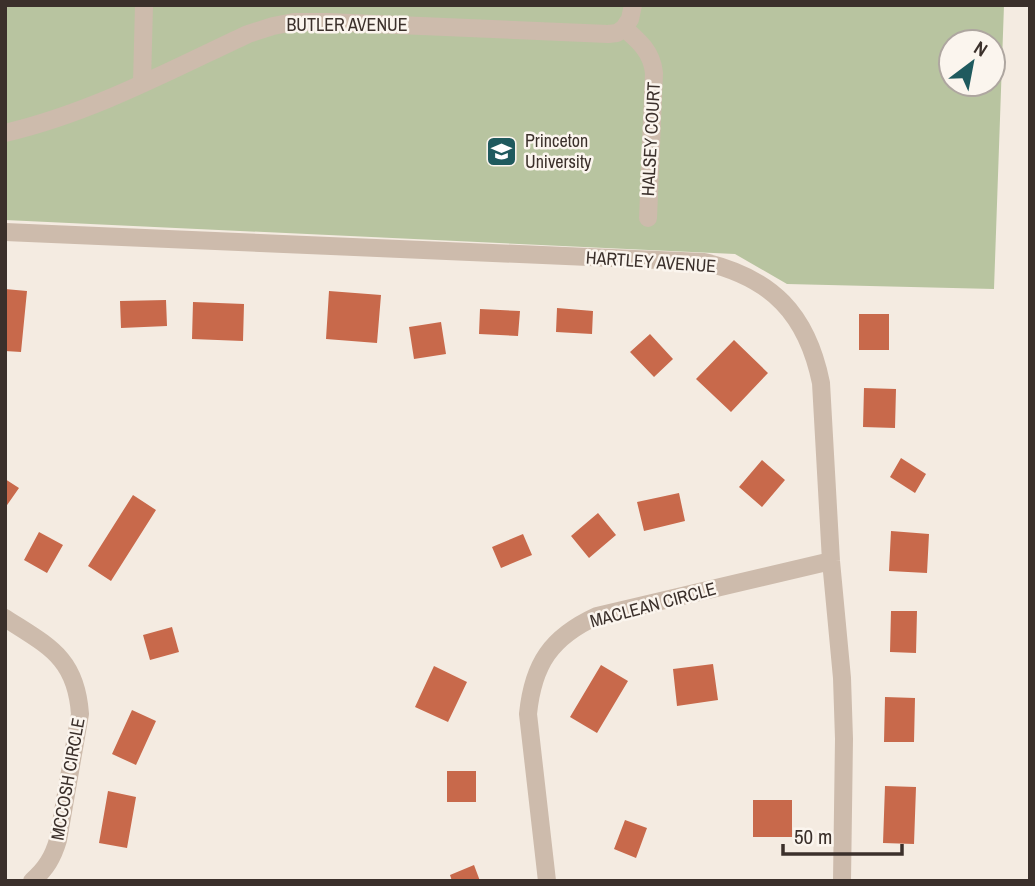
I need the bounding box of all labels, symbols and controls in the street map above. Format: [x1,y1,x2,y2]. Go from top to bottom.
street label: BUTLER AVENUE [286,12,408,37]
north arrow [937,28,1007,98]
text: N [969,35,993,63]
street label: HALSEY COURT [635,81,666,197]
place label: Princeton University [525,128,592,174]
school or university icon: Princeton University [485,134,519,168]
street label: HARTLEY AVENUE [585,244,717,279]
street label: MACLEAN CIRCLE [587,576,719,633]
street label: MCCOSH CIRCLE [44,716,91,842]
scale bar [783,812,902,856]
text: 50 m [794,822,832,851]

